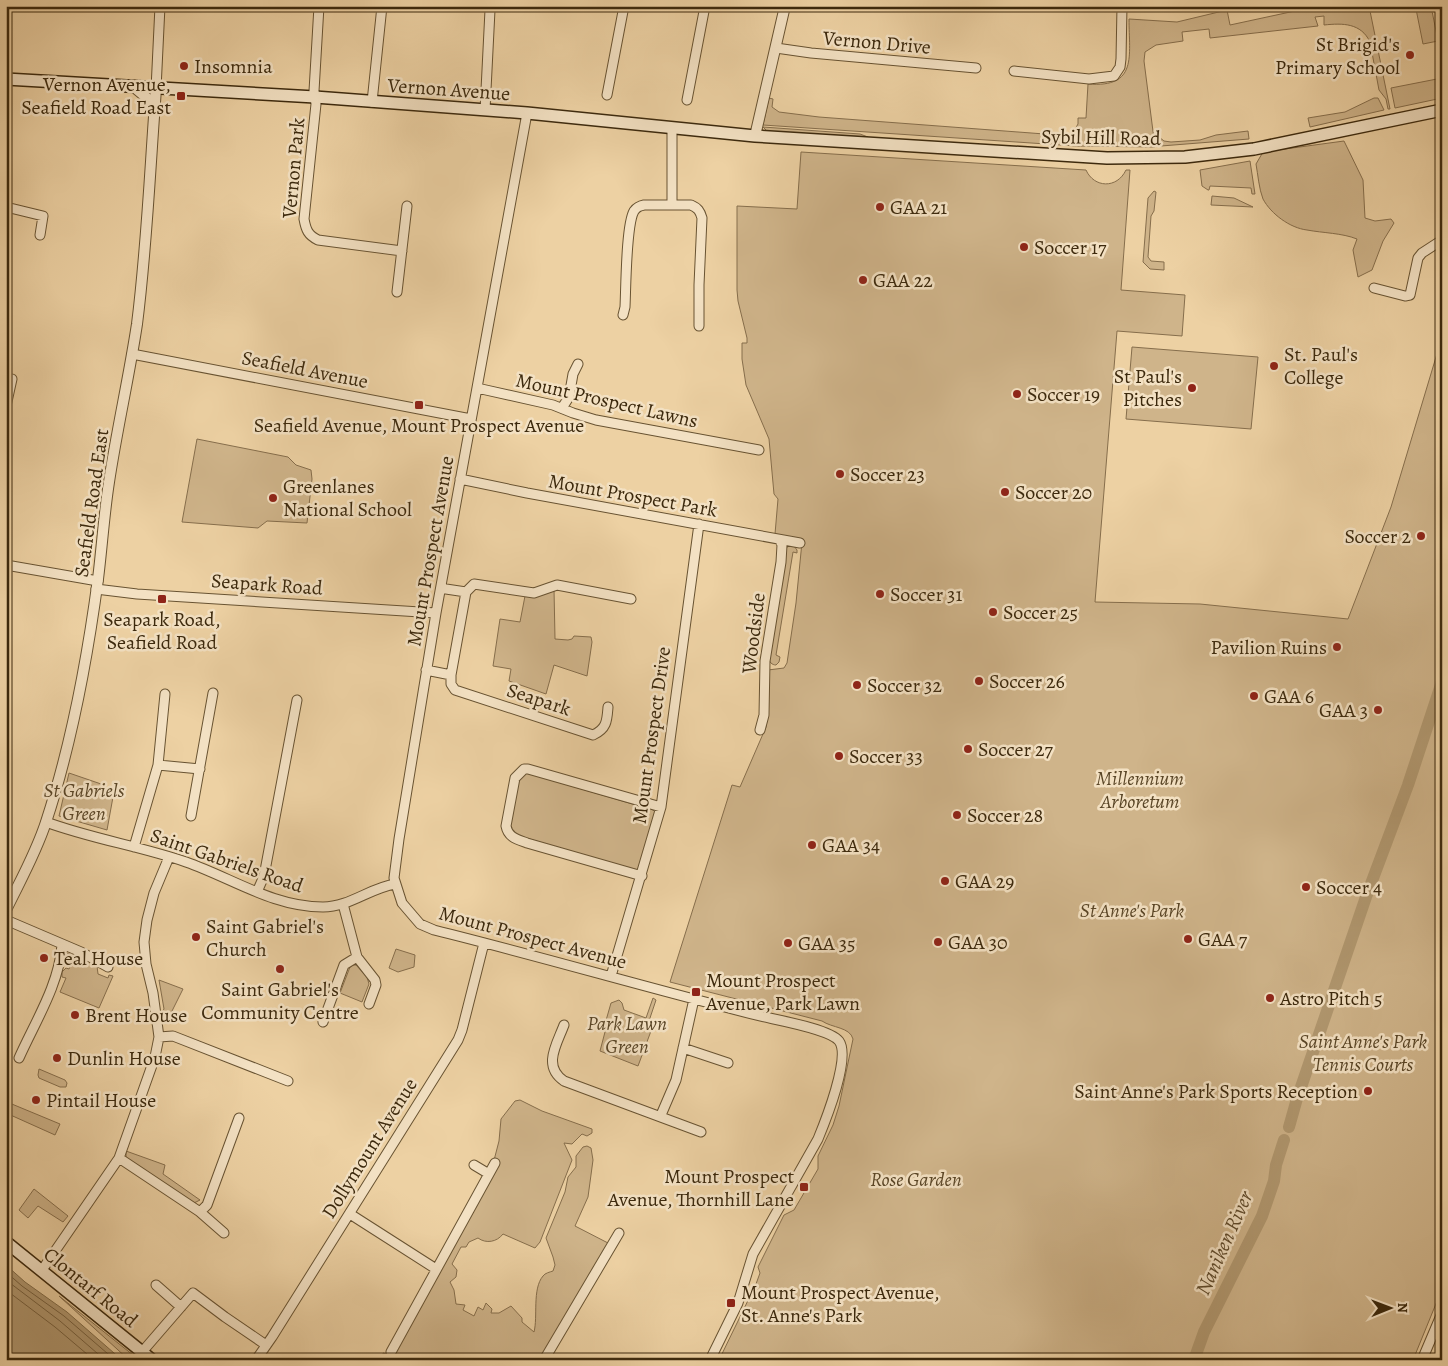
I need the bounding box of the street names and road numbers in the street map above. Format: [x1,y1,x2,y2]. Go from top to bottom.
street label: Vernon Drive [821,24,932,61]
street label: Vernon Avenue [386,72,511,107]
street label: Vernon Park [276,117,311,220]
street label: Sybil Hill Road [1041,123,1161,152]
street label: Seafield Avenue [239,344,370,395]
street label: Mount Prospect Lawns [513,366,700,435]
street label: Seafield Road East [68,427,115,579]
street label: Mount Prospect Avenue [400,454,461,649]
street label: Mount Prospect Park [546,467,720,524]
street label: Seapark Road [210,567,324,602]
street label: Woodside [735,591,772,676]
street label: Mount Prospect Drive [626,645,677,825]
street label: Seapark [503,676,574,723]
street label: Saint Gabriels Road [147,822,307,899]
street label: Mount Prospect Avenue [436,899,630,976]
street label: Dollymount Avenue [315,1073,424,1224]
street label: Clontarf Road [38,1241,144,1334]

